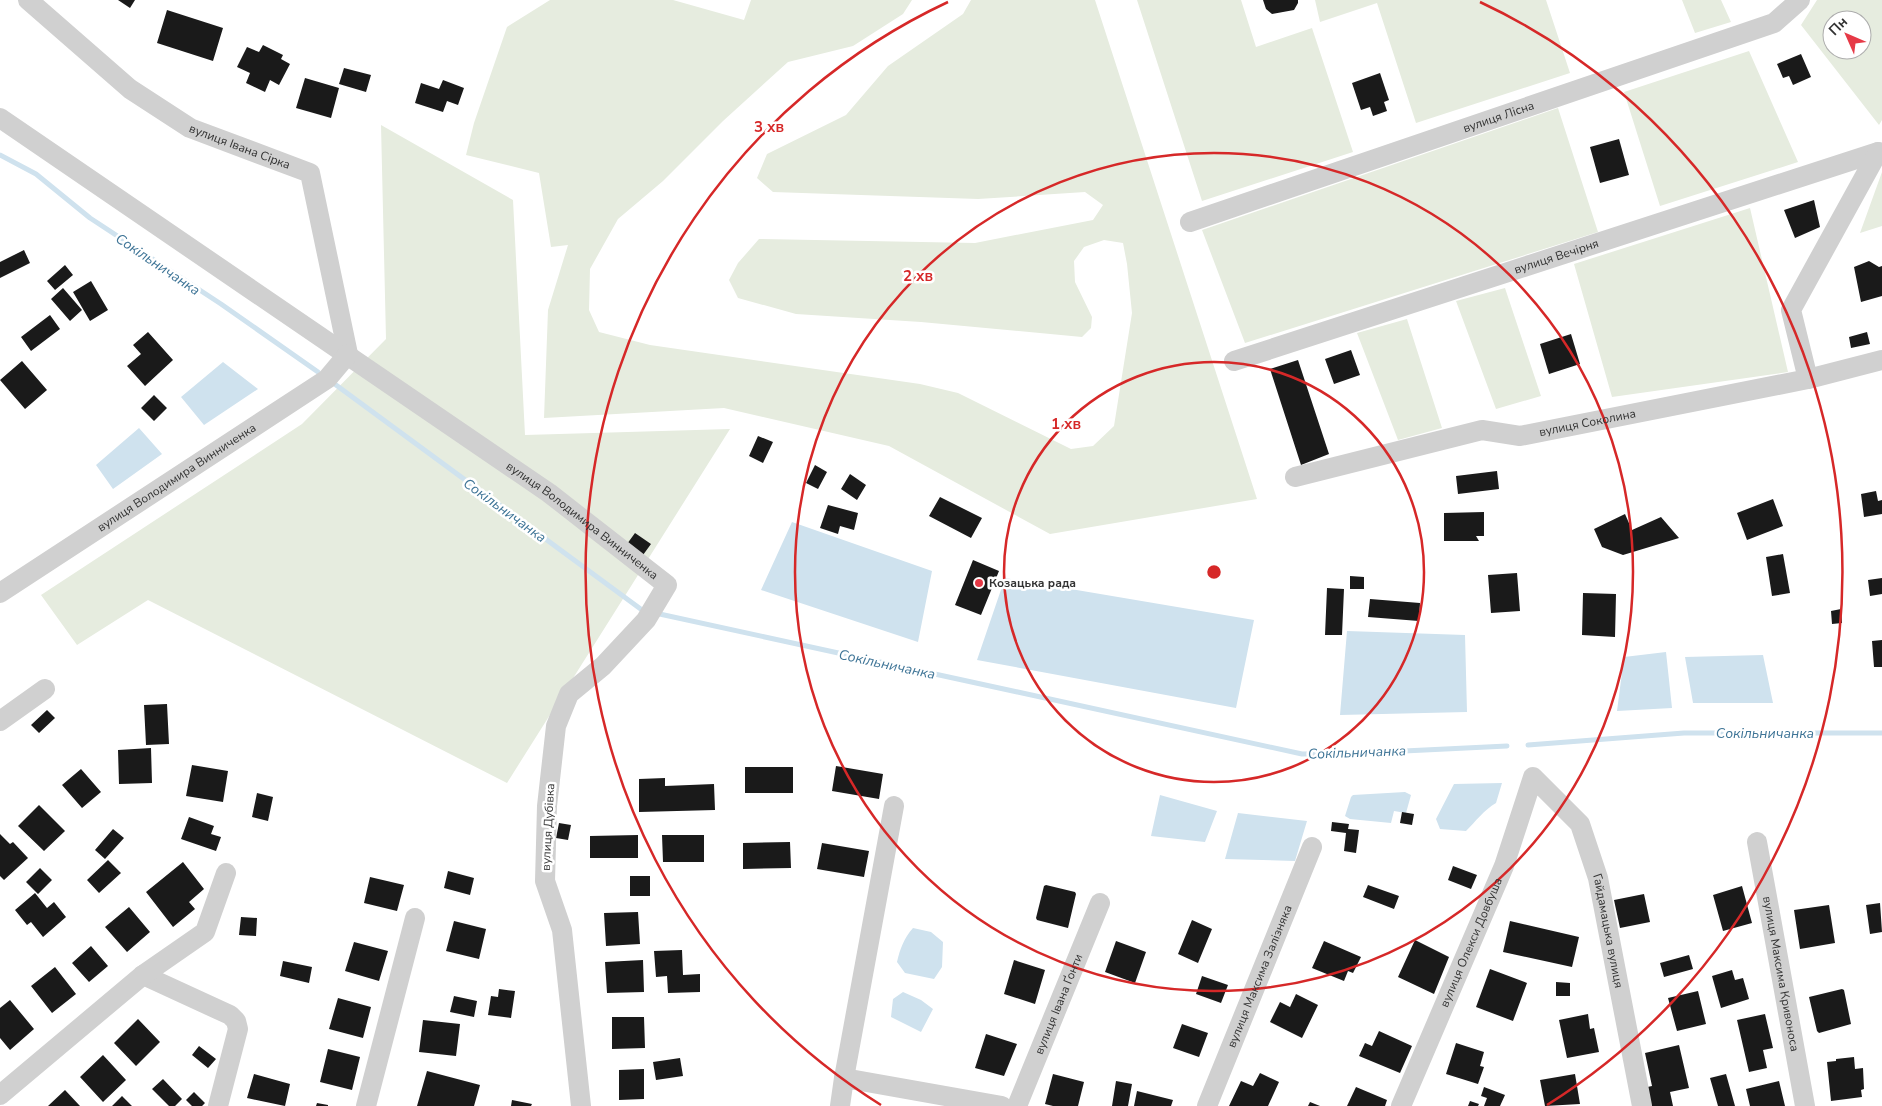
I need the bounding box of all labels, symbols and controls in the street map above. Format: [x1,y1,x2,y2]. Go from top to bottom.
north arrow [1822,10,1872,60]
text: Пн [1825,13,1852,40]
street label: вулиця Лісна [1461,97,1536,136]
text: 3 хв [754,117,784,137]
street label: вулиця Івана Сірка [187,120,292,173]
water label: Сокільничанка [112,229,204,300]
street label: вулиця Вечірня [1512,235,1601,278]
text: 2 хв [903,266,933,286]
street label: вулиця Соколина [1538,405,1637,440]
text: 1 хв [1051,414,1081,434]
street label: вулиця Володимира Винниченка [94,420,259,535]
street label: вулиця Володимира Винниченка [503,458,662,583]
water label: Сокільничанка [459,474,550,547]
centre of rings [1205,563,1223,581]
place label: Козацька рада [989,575,1076,591]
marker: Козацька рада [973,577,985,589]
water label: Сокільничанка [837,645,937,684]
water label: Сокільничанка [1716,724,1814,743]
water label: Сокільничанка [1308,741,1406,764]
street label: вулиця Дубівка [538,783,558,871]
street label: Гайдамацька вулиця [1589,872,1627,989]
street label: вулиця Олекси Довбуша [1436,875,1506,1010]
street label: вулиця Максима Кривоноса [1759,895,1803,1053]
street label: вулиця Максима Залізняка [1224,903,1296,1050]
street label: вулиця Івана Ґонти [1031,952,1086,1057]

